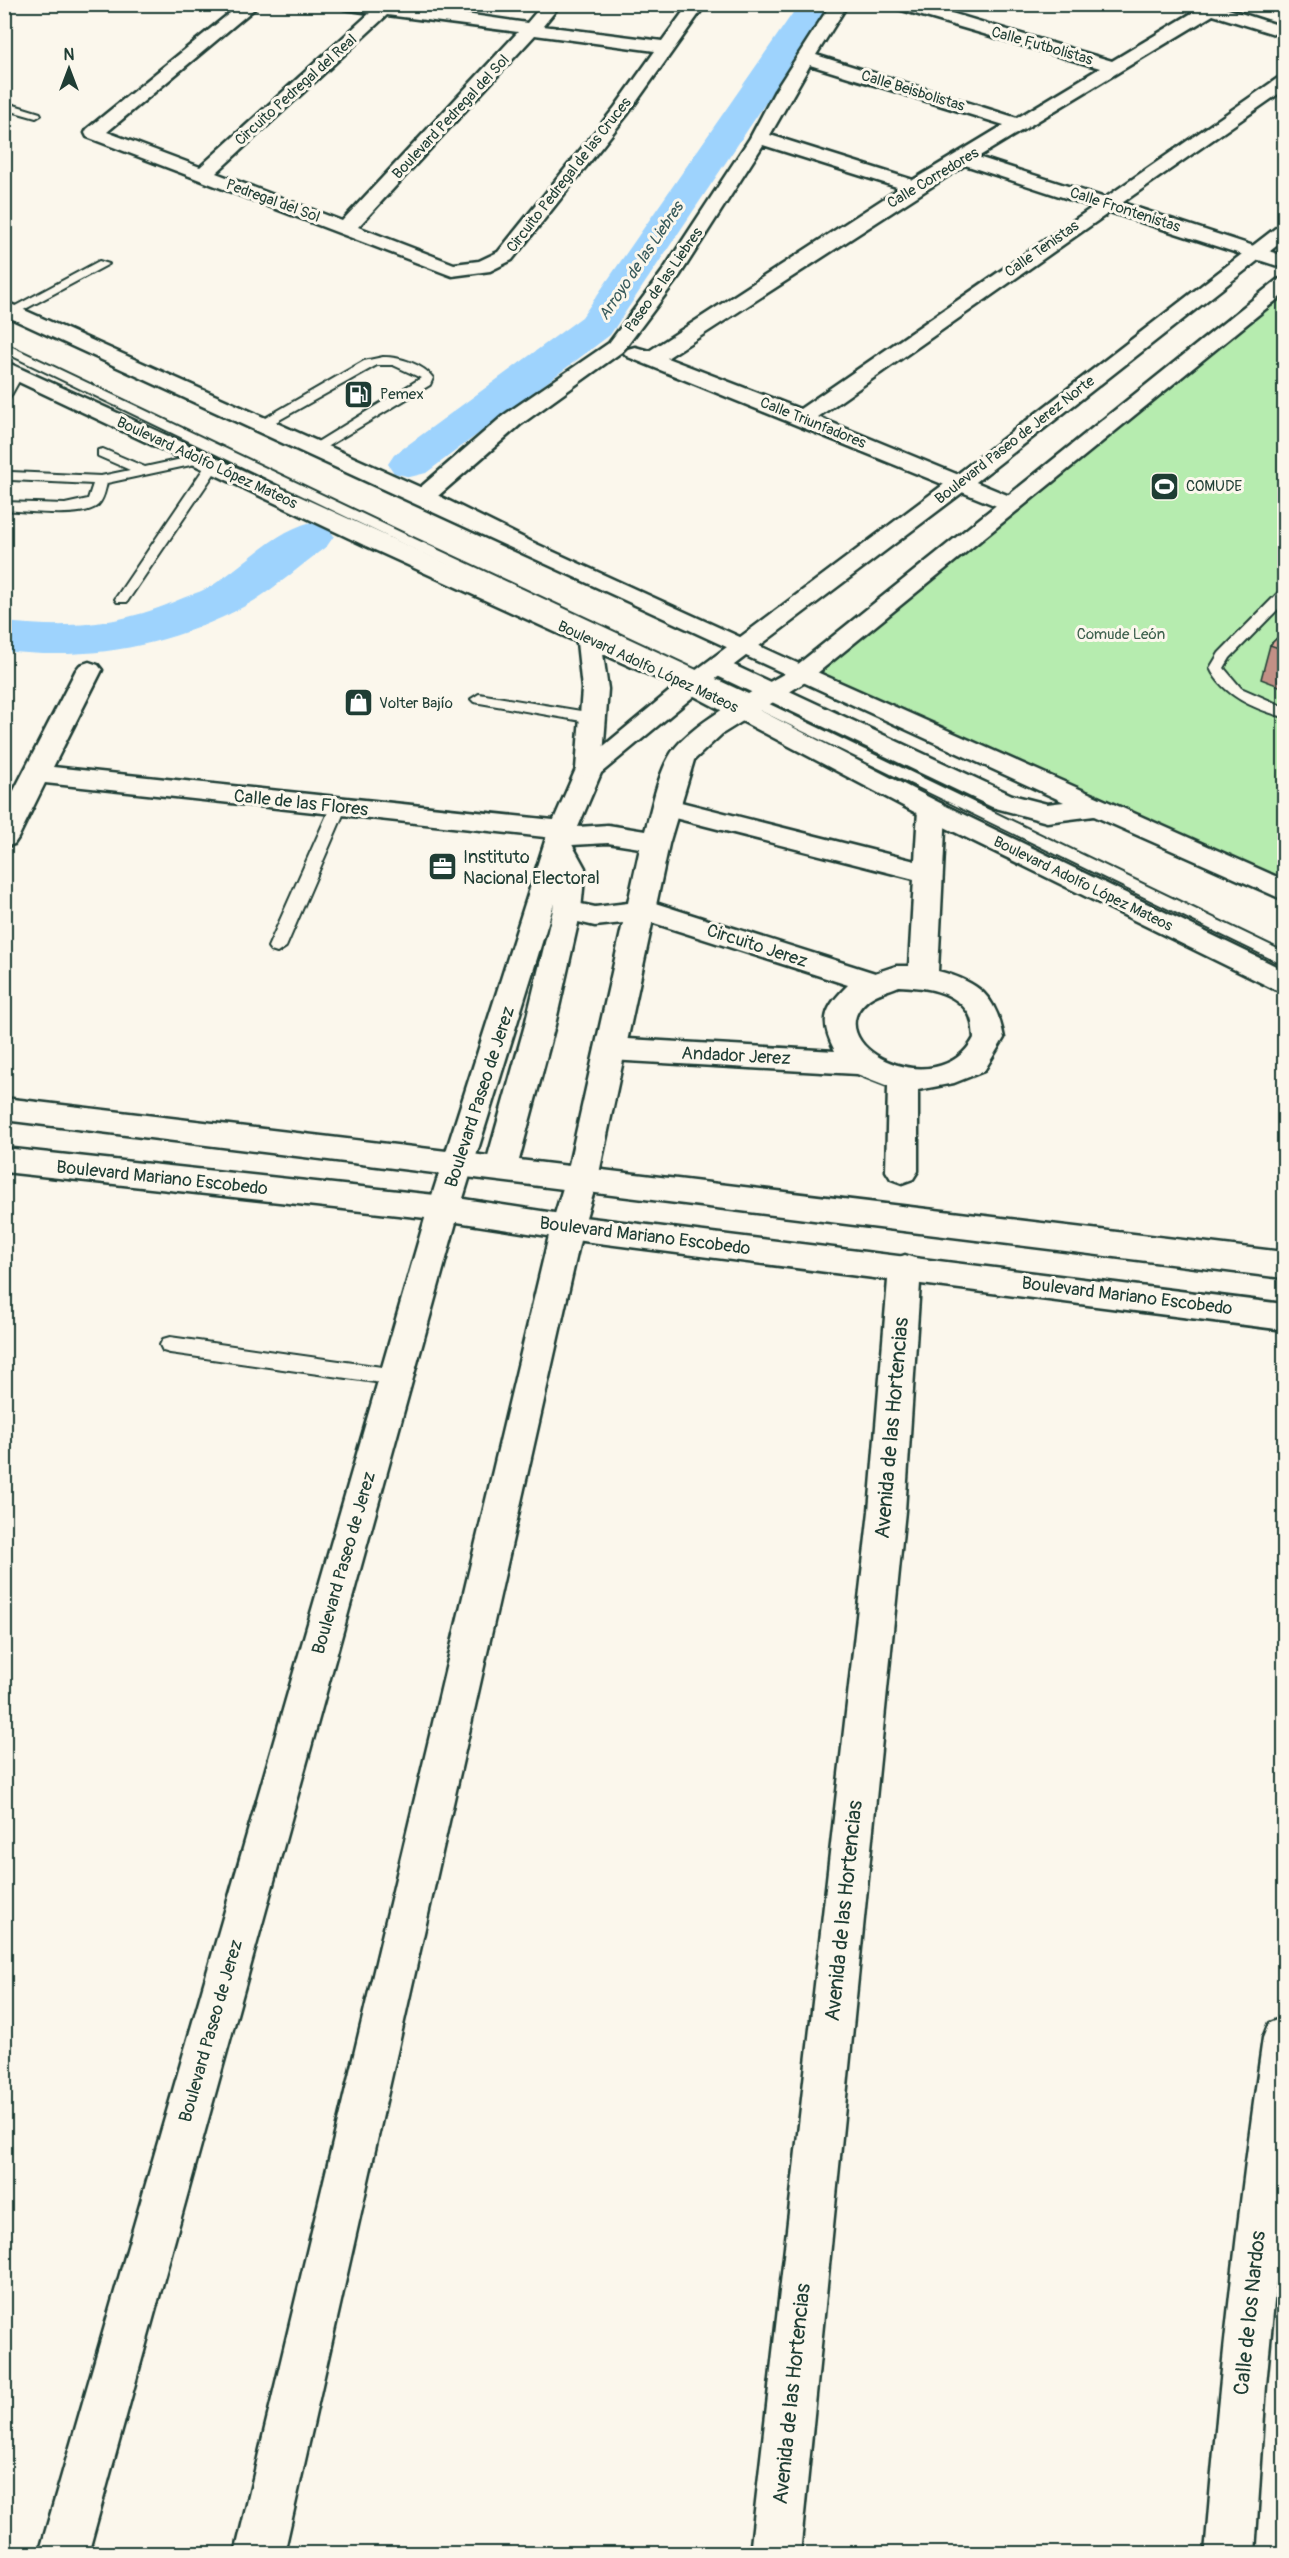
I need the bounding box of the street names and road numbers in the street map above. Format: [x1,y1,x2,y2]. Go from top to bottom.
street label: Calle Futbolistas [989,22,1095,70]
street label: Circuito Pedregal del Real [231,30,361,150]
street label: Boulevard Pedregal del Sol [388,51,514,183]
street label: Calle Beisbolistas [859,66,967,116]
street label: Circuito Pedregal de las Cruces [502,93,636,256]
street label: Calle Corredores [884,143,982,213]
street label: Pedregal del Sol [223,175,323,227]
street label: Calle Frontenistas [1067,183,1183,237]
street label: Calle Tenistas [1001,216,1083,281]
street label: Paseo de las Liebres [621,224,707,336]
street label: Boulevard Paseo de Jerez Norte [931,371,1099,508]
street label: Calle Triunfadores [757,393,869,453]
street label: Boulevard Adolfo López Mateos [114,413,301,513]
street label: Boulevard Adolfo López Mateos [555,617,742,717]
street label: Calle de las Flores [233,785,369,821]
street label: Boulevard Adolfo López Mateos [990,832,1176,936]
street label: Circuito Jerez [704,919,810,973]
street label: Boulevard Paseo de Jerez [440,1004,520,1190]
street label: Andador Jerez [681,1042,791,1070]
street label: Boulevard Mariano Escobedo [55,1155,269,1201]
street label: Boulevard Mariano Escobedo [538,1212,752,1260]
street label: Boulevard Mariano Escobedo [1020,1272,1234,1320]
street label: Avenida de las Hortencias [869,1316,915,1540]
street label: Boulevard Paseo de Jerez [307,1469,381,1657]
street label: Avenida de las Hortencias [819,1799,869,2023]
street label: Boulevard Paseo de Jerez [174,1937,248,2125]
street label: Calle de los Nardos [1228,2229,1272,2396]
street label: Avenida de las Hortencias [767,2282,817,2506]

